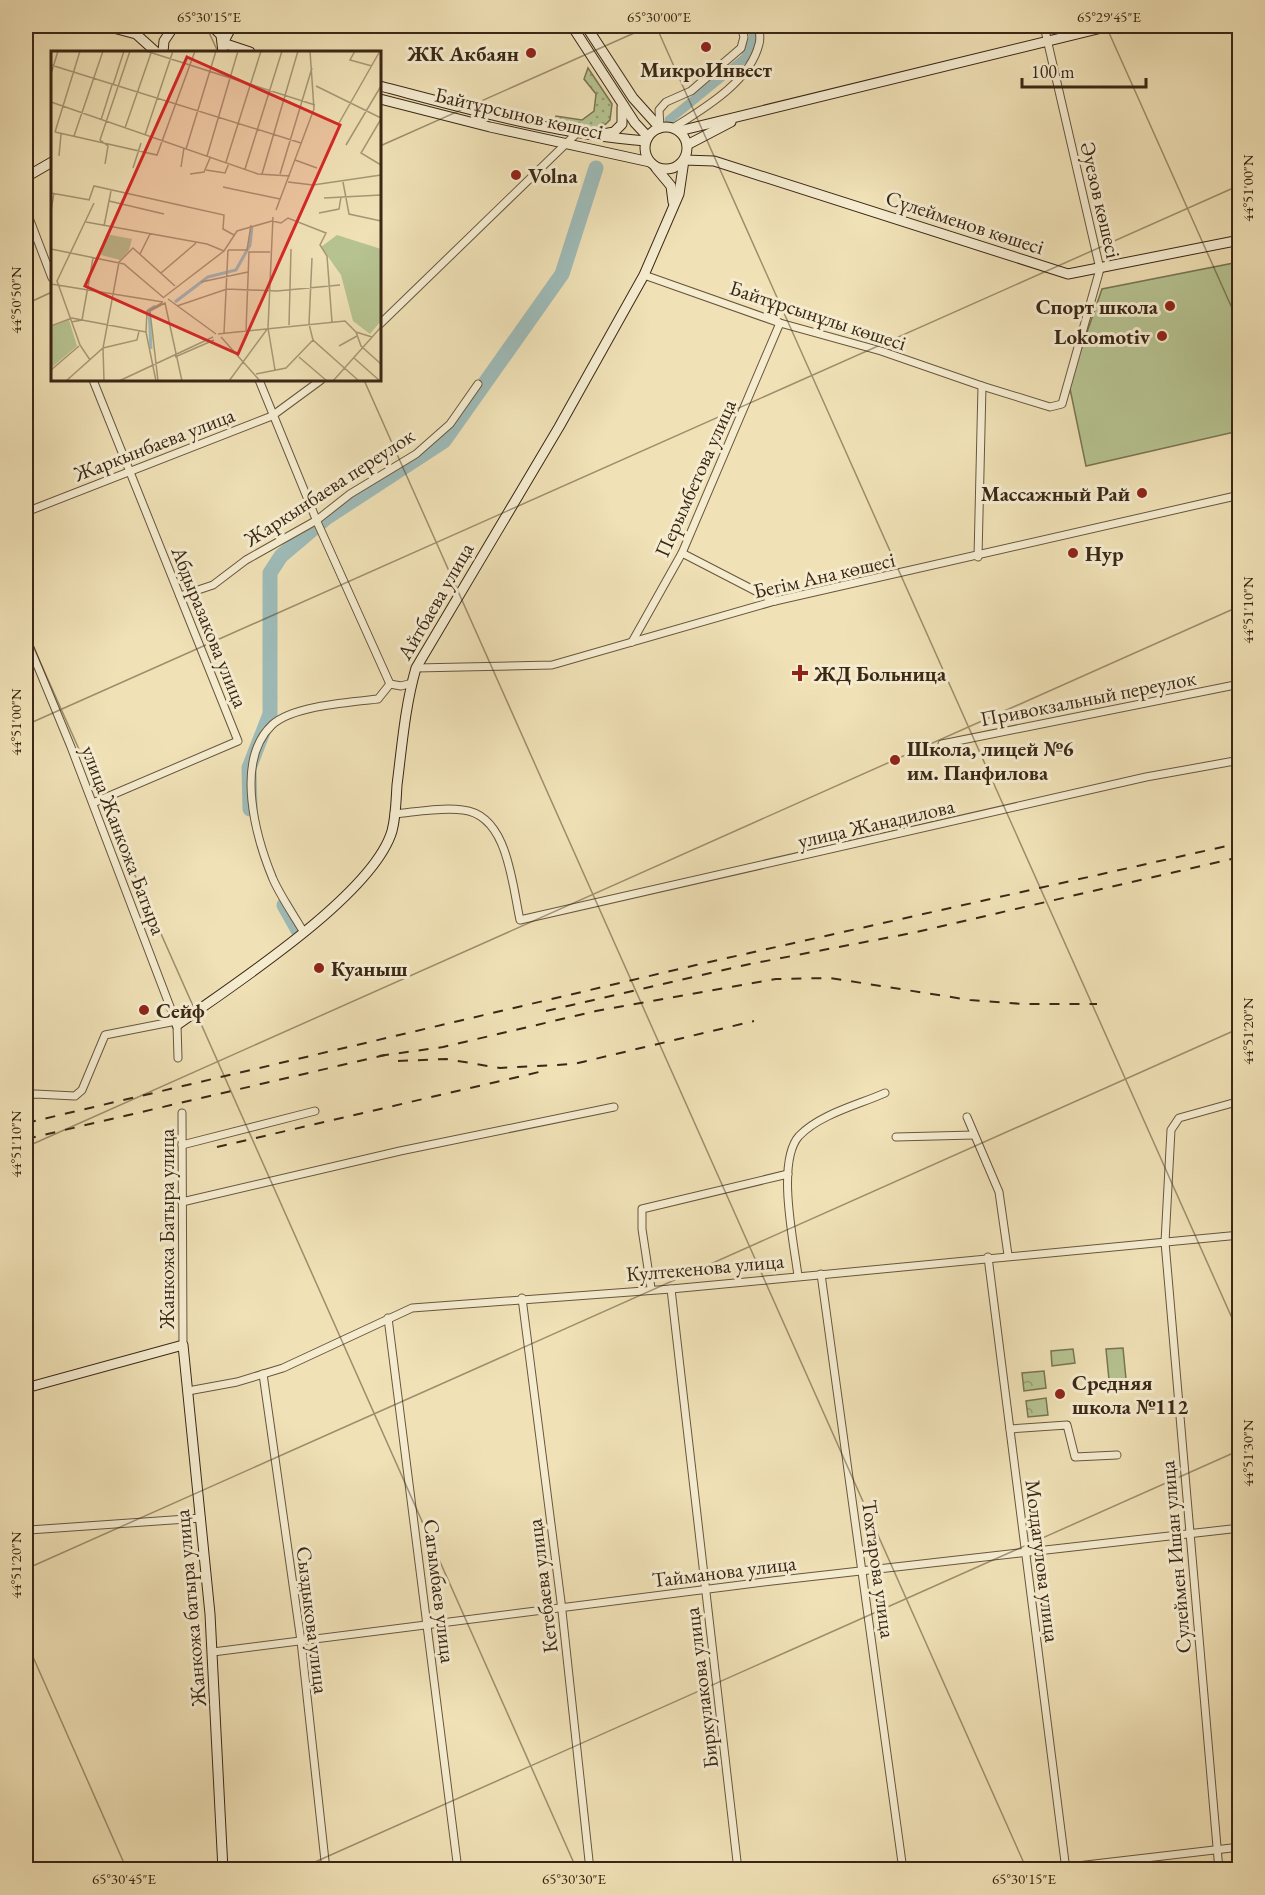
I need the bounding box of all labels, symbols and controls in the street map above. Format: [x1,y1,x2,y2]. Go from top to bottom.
text: 65°30'15"E [177,7,242,26]
text: 65°30'00"E [627,7,692,26]
text: 65°29'45"E [1077,7,1142,26]
place label: ЖК Акбаян [407,40,519,67]
marker: МикроИнвест [699,40,713,54]
marker: ЖК Акбаян [524,46,538,60]
inset map [51,51,381,381]
scale bar [1022,51,1146,89]
place label: МикроИнвест [640,56,772,83]
text: 100 m [1031,60,1075,83]
street label: Байтұрсынов көшесі [432,80,606,146]
street label: Әуезов көшесі [1075,139,1127,261]
text: 44°51'00"N [1238,154,1257,222]
place label: Volna [528,162,579,189]
marker: Volna [509,168,523,182]
street label: Сүлейменов көшесі [882,184,1048,260]
text: 44°50'50"N [6,266,25,334]
street label: Байтұрсынұлы көшесі [726,274,910,356]
place label: Спорт школа [1036,293,1159,320]
marker: Спорт школа [1163,299,1177,313]
place label: Lokomotiv [1054,323,1151,350]
marker: Lokomotiv [1155,329,1169,343]
street label: Перымбетова улица [648,394,742,561]
street label: Жаркынбаева улица [69,401,239,487]
street label: Жаркынбаева переулок [238,422,420,553]
place label: Массажный Рай [981,480,1130,507]
marker: Массажный Рай [1135,486,1149,500]
street label: Айтбаева улица [390,537,480,665]
place label: Нур [1085,540,1124,567]
street label: Абдыразакова улица [165,542,255,712]
street label: Бегім Ана көшесі [750,546,898,604]
marker: Нур [1066,546,1080,560]
text: 44°51'10"N [1238,576,1257,644]
place label: ЖД Больница [813,660,947,687]
marker: ЖД Больница [791,664,809,682]
street label: Привокзальный переулок [978,664,1198,732]
text: 44°51'00"N [6,688,25,756]
place label: Школа, лицей №6 им. Панфилова [907,735,1074,786]
street label: улица Жанкожа Батыра [75,741,173,939]
marker: Школа, лицей №6 им. Панфилова [888,753,902,767]
street label: улица Жанадилова [795,792,958,854]
place label: Куаныш [331,955,408,982]
marker: Куаныш [312,961,326,975]
place label: Сейф [156,997,205,1024]
text: 44°51'20"N [1238,997,1257,1065]
marker: Сейф [137,1003,151,1017]
text: 44°51'10"N [6,1110,25,1178]
street label: Жанкожа Батыра улица [153,1128,180,1330]
street label: Култекенова улица [625,1247,786,1287]
place label: Средняя школа №112 [1072,1369,1188,1420]
marker: Средняя школа №112 [1053,1387,1067,1401]
text: 44°51'30"N [1238,1419,1257,1487]
street label: Сулеймен Ишан улица [1153,1459,1197,1654]
street label: Молдагулова улица [1020,1478,1066,1644]
street label: Тохтарова улица [856,1498,902,1640]
street label: Жанкожа батыра улица [168,1508,212,1709]
street label: Сагымбаев улица [418,1517,462,1665]
street label: Кетебаева улица [520,1517,564,1655]
text: 44°51'20"N [6,1531,25,1599]
street label: Сыздыкова улица [291,1545,336,1696]
street label: Тайманова улица [651,1549,798,1593]
street label: Биркулакова улица [678,1605,724,1770]
text: 65°30'45"E [92,1869,157,1888]
text: 65°30'30"E [542,1869,607,1888]
text: 65°30'15"E [992,1869,1057,1888]

